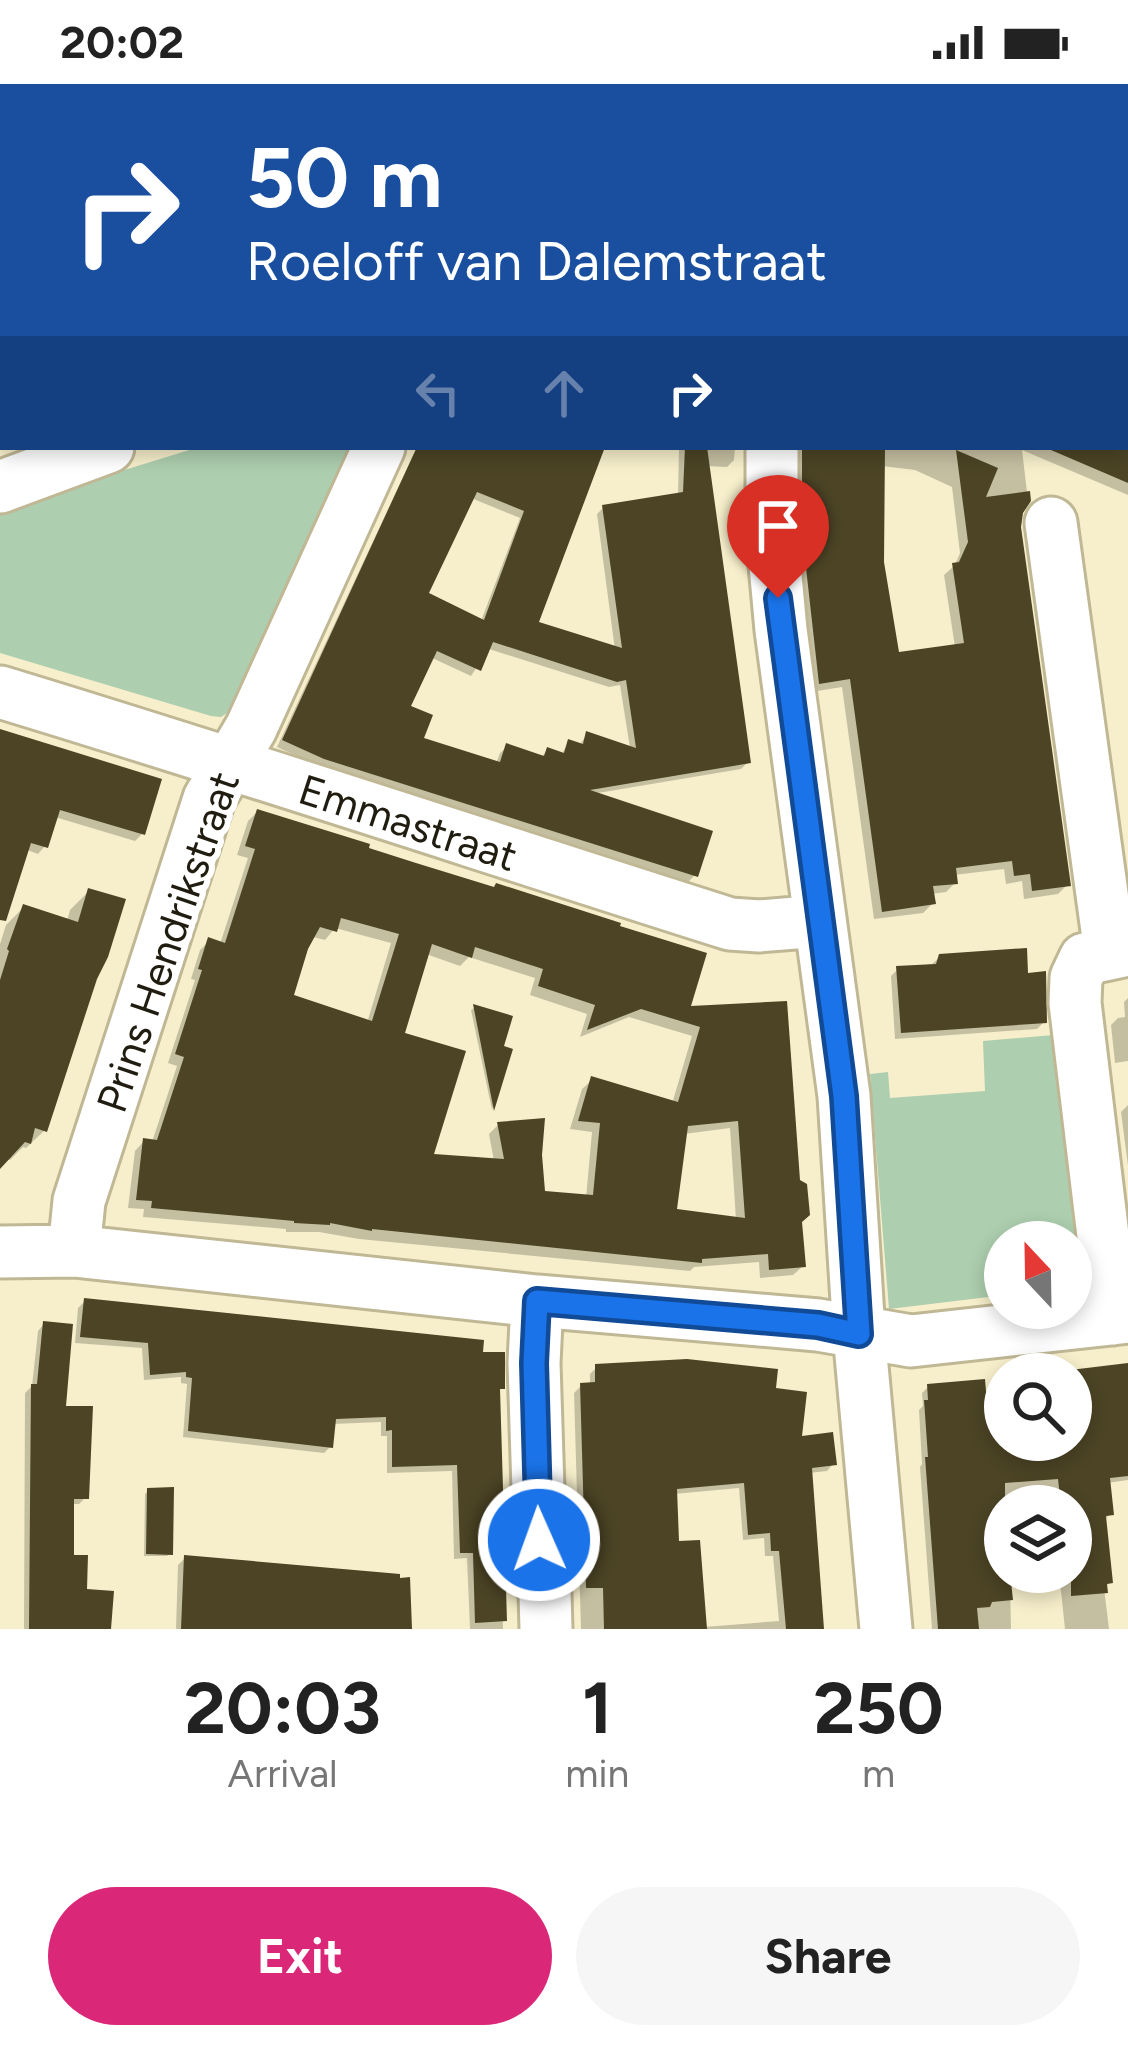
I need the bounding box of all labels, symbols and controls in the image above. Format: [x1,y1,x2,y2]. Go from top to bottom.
text: 20:02 [60,15,184,69]
text: 50 m [246,127,442,228]
icon: right [48,132,204,288]
text: Roeloff van Dalemstraat [246,229,827,294]
icon: left [405,360,471,426]
icon: ahead [531,360,597,426]
icon: right [657,360,723,426]
pin [727,475,829,598]
icon: arrive [745,493,811,559]
street label: Emmastraat [293,764,523,882]
street label: Prins Hendrikstraat [86,765,250,1119]
north arrow [984,1221,1092,1329]
map controls [984,1221,1092,1593]
button: search [984,1353,1092,1461]
position arrow [476,1477,602,1603]
button: layers [984,1485,1092,1593]
text: 20:03 [184,1665,381,1751]
text: 1 [582,1665,612,1751]
text: 250 [814,1665,944,1751]
text: Arrival [228,1750,338,1797]
text: min [565,1750,629,1797]
text: m [862,1750,895,1797]
button: Exit [48,1887,552,2025]
button: Share [576,1887,1080,2025]

